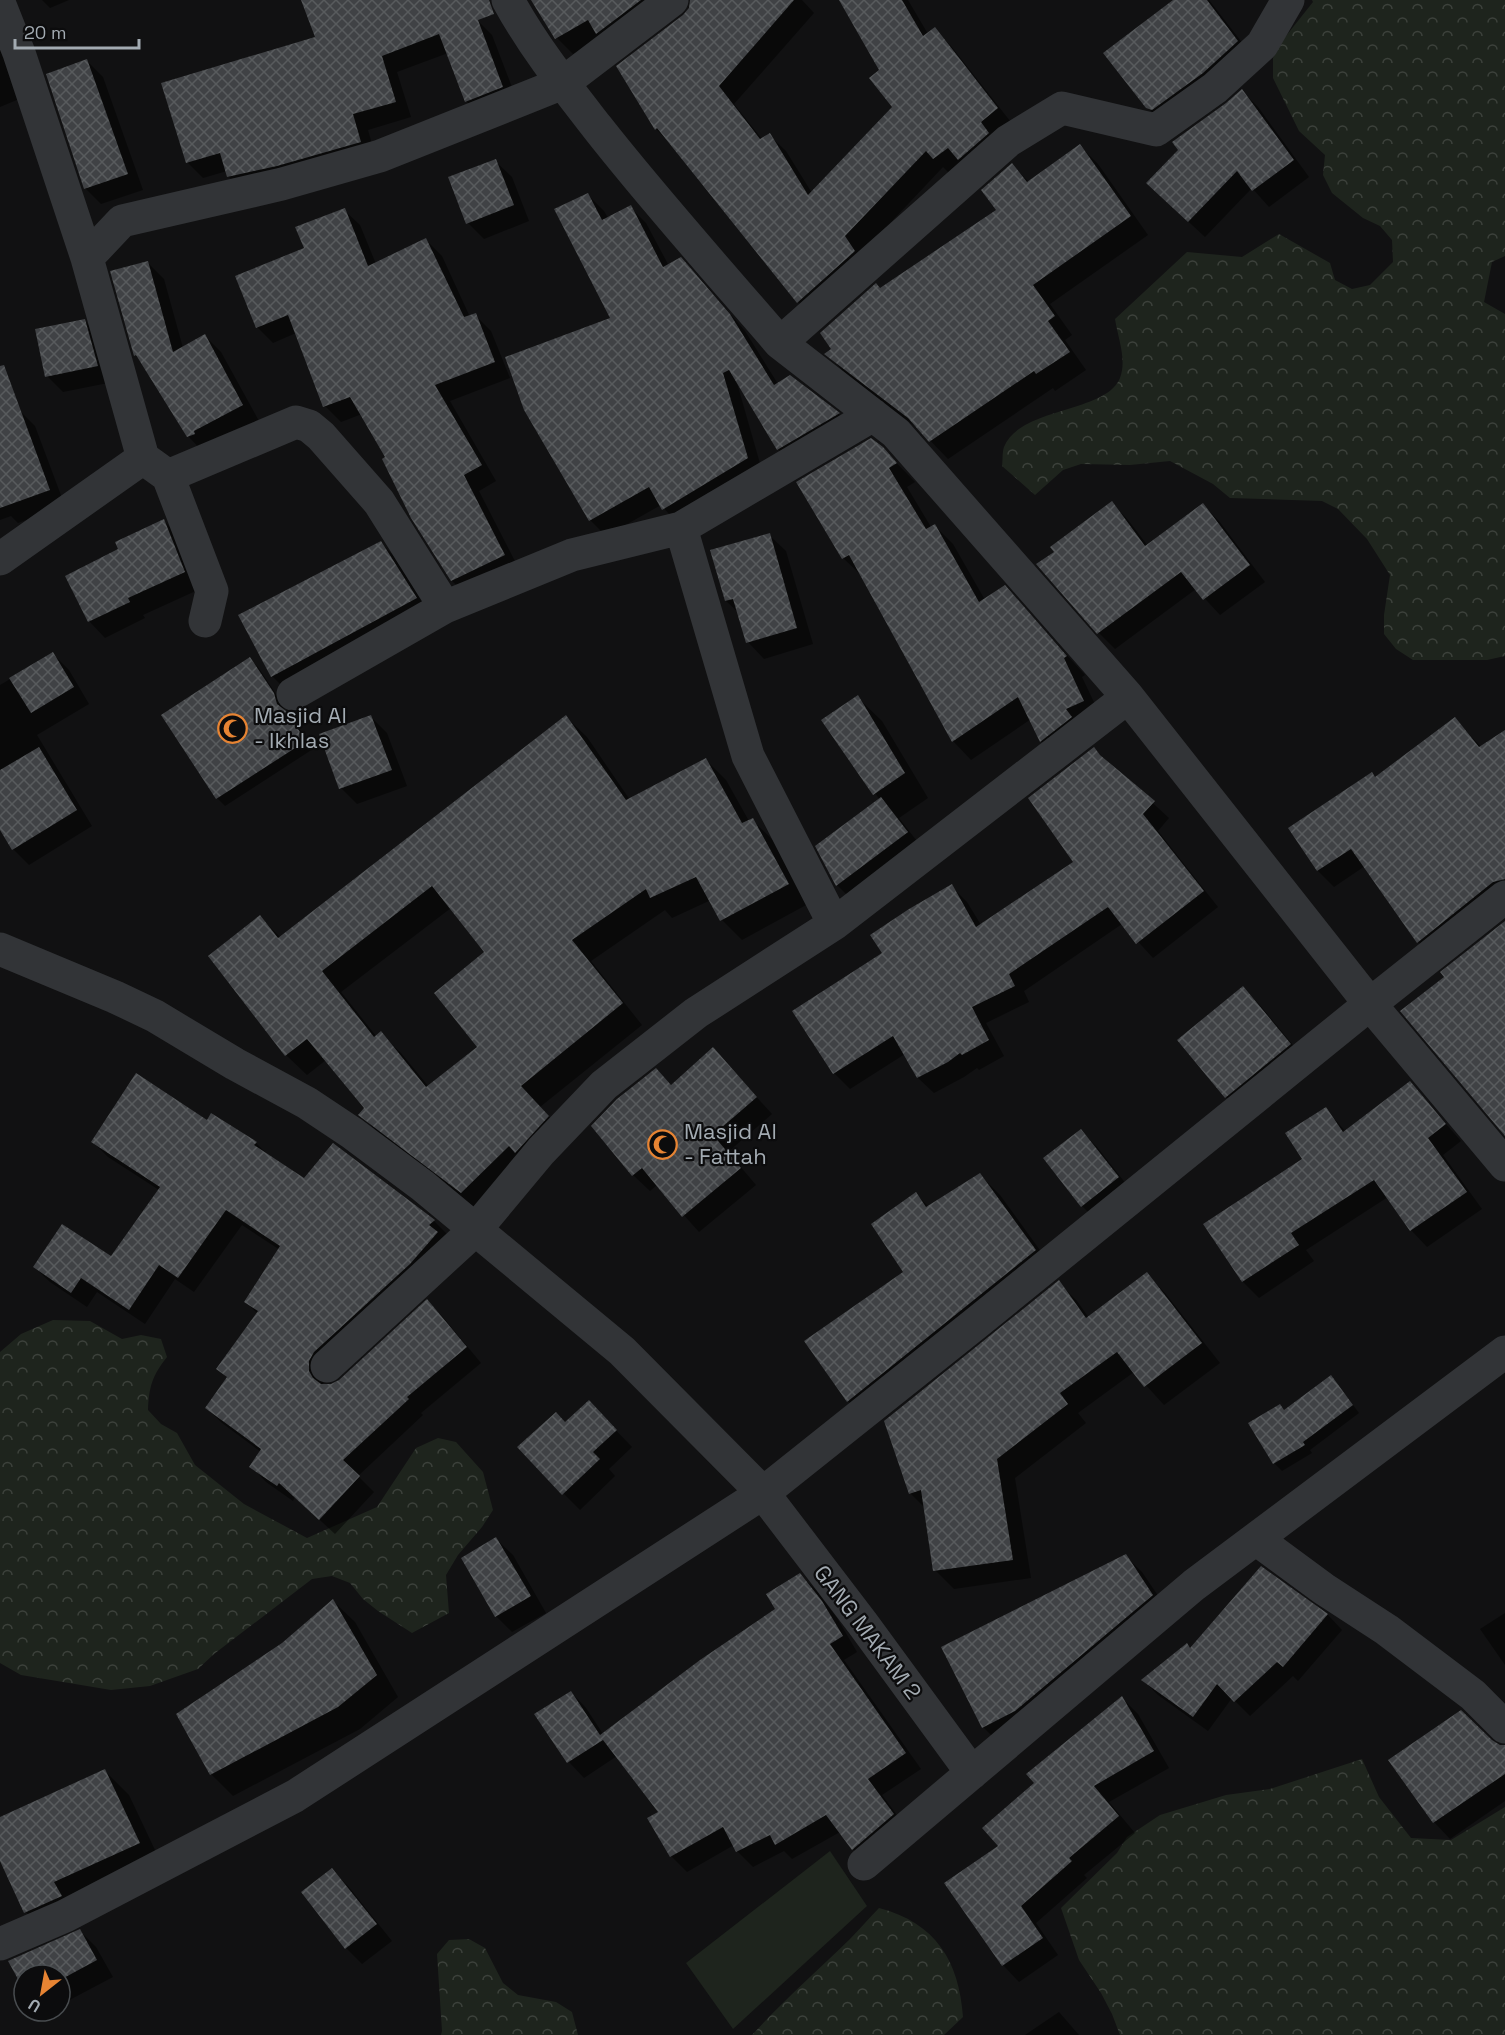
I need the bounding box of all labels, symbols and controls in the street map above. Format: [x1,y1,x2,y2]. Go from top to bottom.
scale bar [15,12,140,50]
text: 20 m [24,21,67,44]
place label: Masjid Al - Ikhlas [254,701,347,754]
mosque icon: Masjid Al - Ikhlas [217,712,249,744]
place label: Masjid Al - Fattah [684,1117,777,1170]
mosque icon: Masjid Al - Fattah [647,1128,679,1160]
street label: GANG MAKAM 2 [808,1559,928,1705]
north arrow [12,1963,72,2023]
text: U [25,1994,45,2017]

